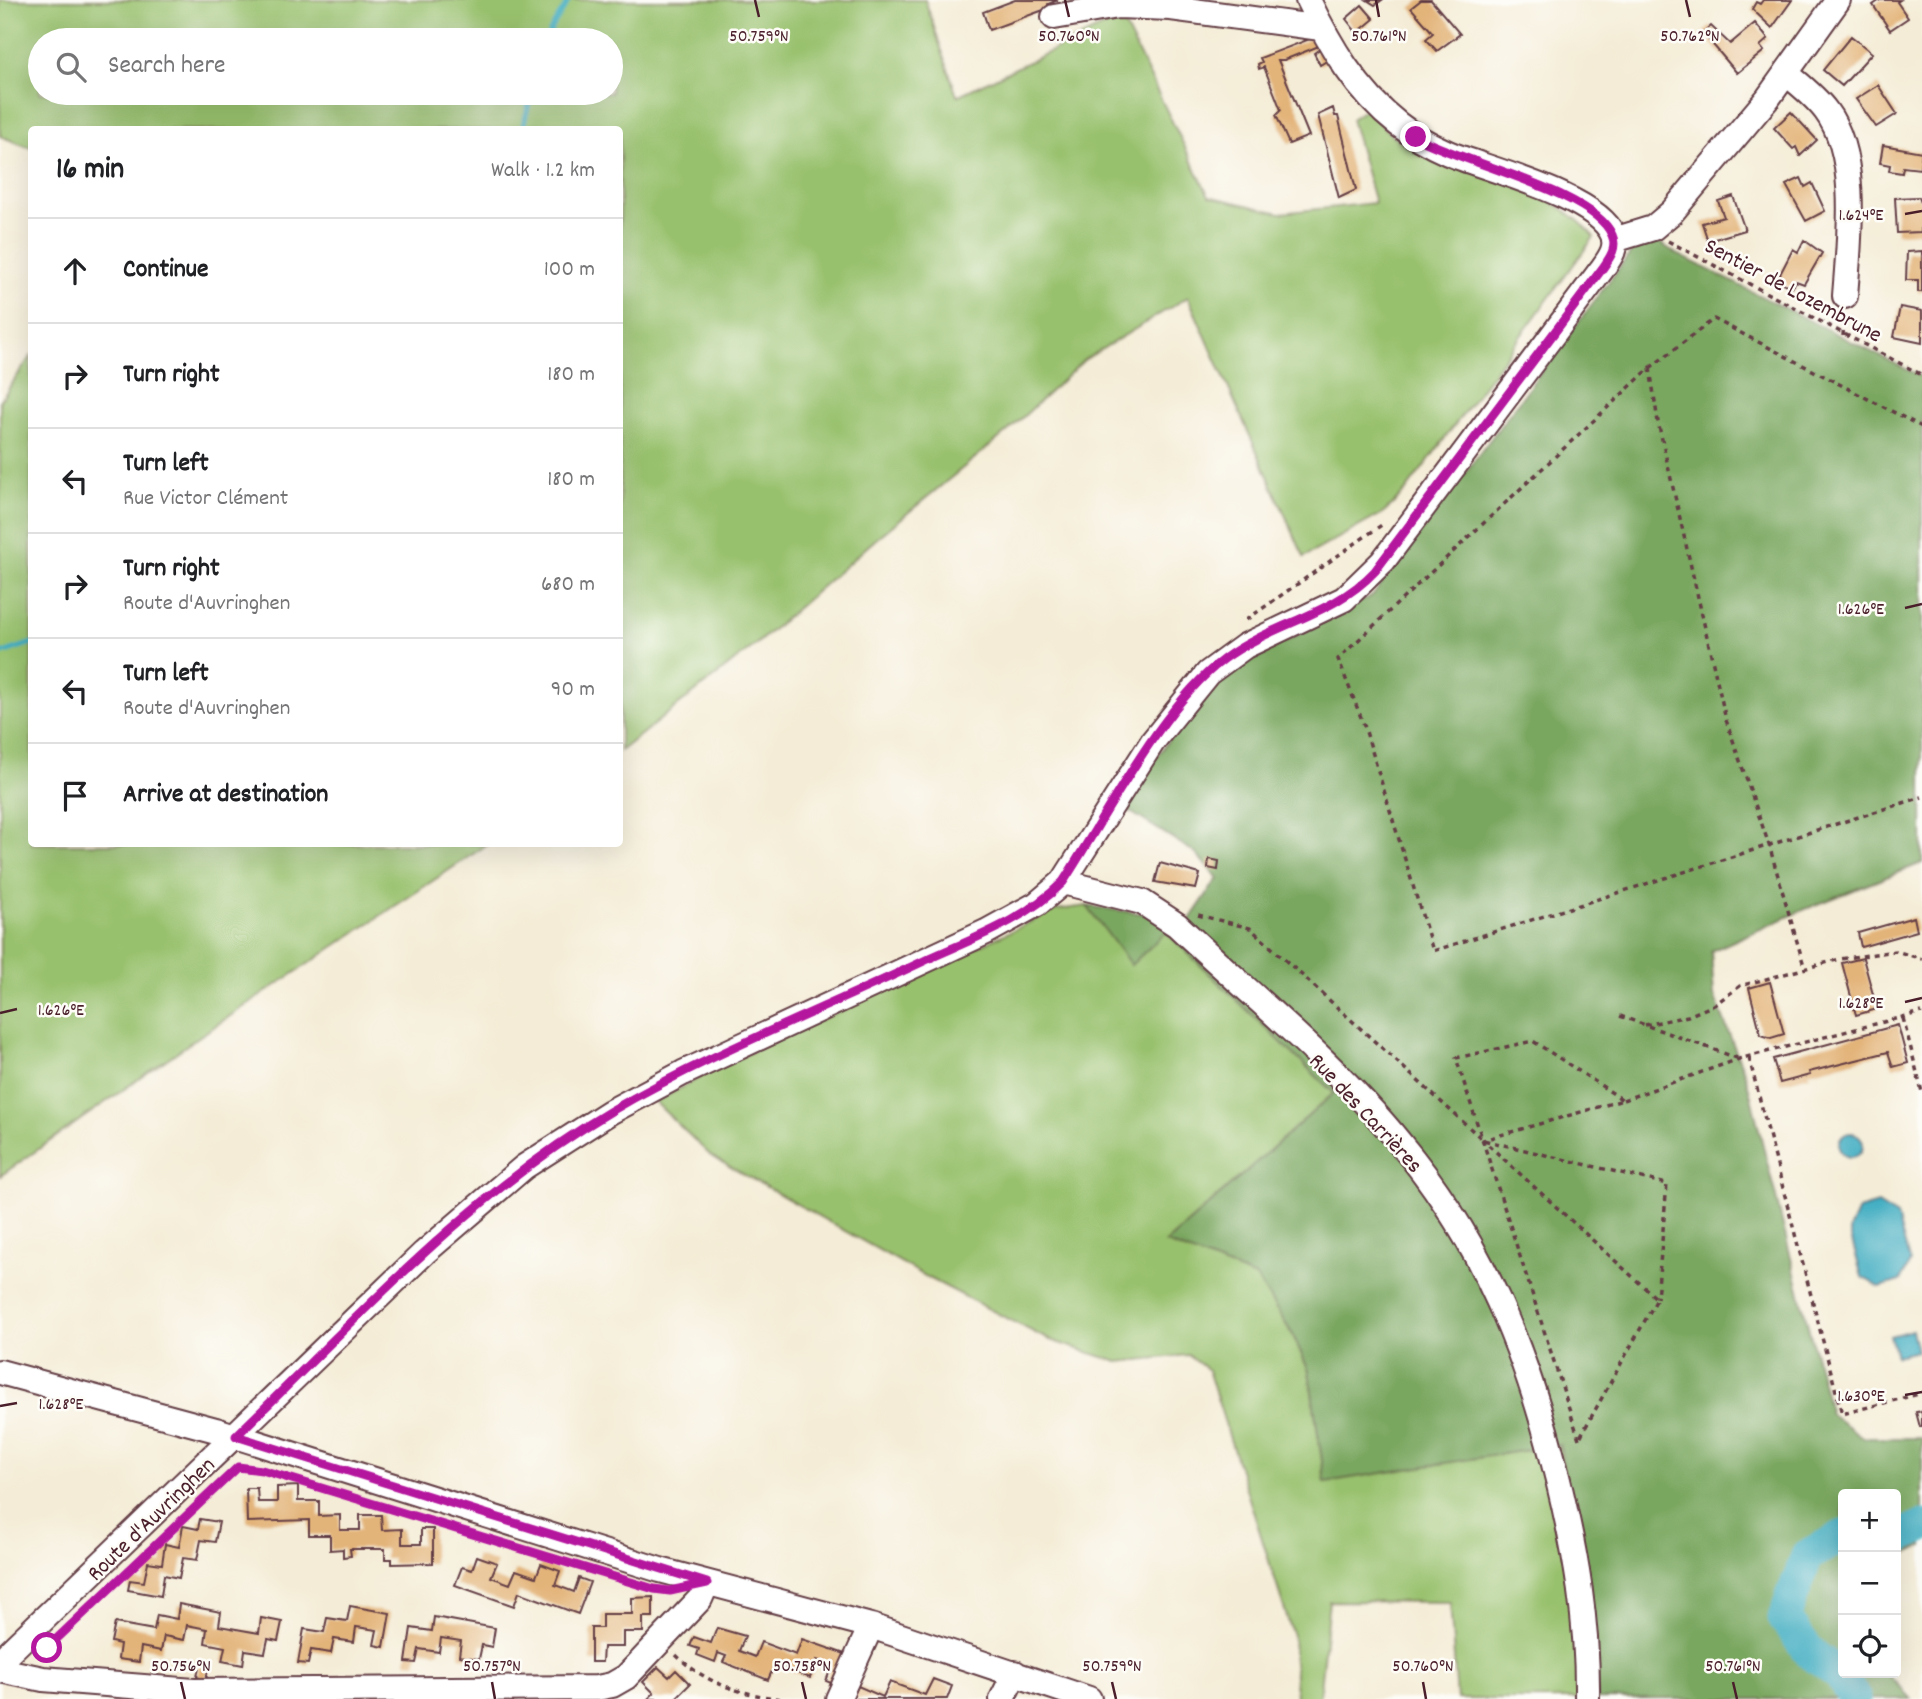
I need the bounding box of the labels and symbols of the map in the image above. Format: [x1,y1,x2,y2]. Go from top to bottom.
text: 50.759°N [729,25,789,50]
text: 50.760°N [1038,25,1100,50]
text: 50.761°N [1351,25,1407,50]
text: 50.762°N [1660,25,1720,50]
route end [1400,121,1431,152]
text: 1.624°E [1838,204,1884,229]
street label: Sentier de Lozembrune [1698,231,1887,353]
text: 1.626°E [1838,598,1884,623]
text: 1.628°E [1839,992,1883,1017]
text: 1.626°E [38,999,84,1024]
street label: Rue des Carrières [1300,1047,1429,1182]
text: 1.630°E [1837,1385,1885,1410]
text: 1.628°E [39,1393,83,1418]
street label: Route d'Auvringhen [81,1451,224,1591]
route start [31,1632,62,1663]
text: 50.756°N [151,1655,211,1680]
text: 50.757°N [463,1655,521,1680]
text: 50.758°N [773,1655,831,1680]
text: 50.759°N [1082,1655,1142,1680]
text: 50.760°N [1392,1655,1454,1680]
text: 50.761°N [1705,1655,1761,1680]

